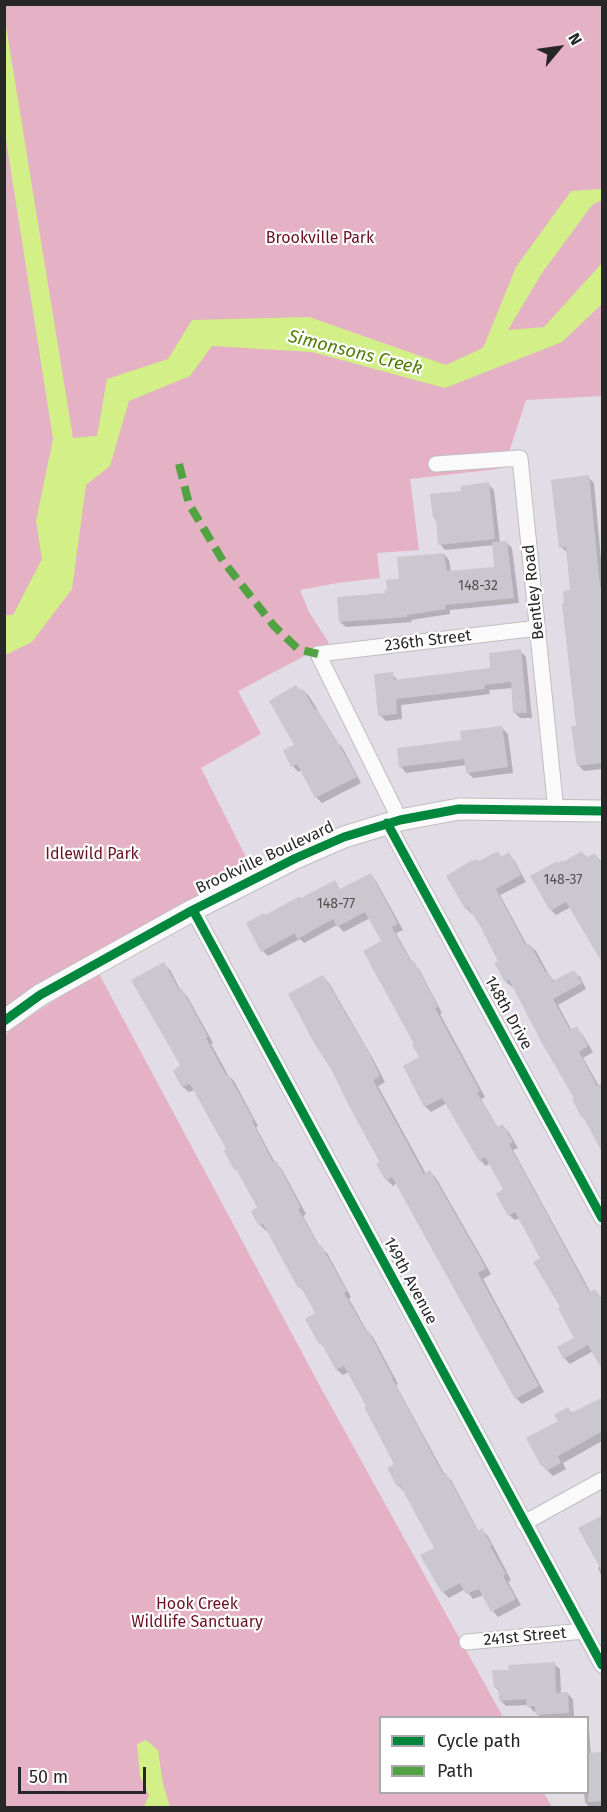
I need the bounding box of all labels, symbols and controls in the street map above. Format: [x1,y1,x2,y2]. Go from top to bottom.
north arrow [529,18,589,78]
text: N [564,30,586,48]
park label: Brookville Park [266,229,374,249]
water label: Simonsons Creek [286,326,424,380]
street label: Bentley Road [519,543,549,641]
house number: 148-32 [458,578,498,594]
street label: 236th Street [384,626,472,656]
street label: Brookville Boulevard [193,818,337,898]
park label: Idlewild Park [45,845,139,865]
house number: 148-37 [543,872,583,888]
house number: 148-77 [317,896,355,912]
street label: 148th Drive [480,973,536,1053]
street label: 149th Avenue [379,1234,441,1328]
park label: Hook Creek Wildlife Sanctuary [131,1595,263,1633]
street label: 241st Street [483,1624,567,1650]
legend [379,1716,589,1794]
text: Cycle path [437,1730,521,1752]
scale bar [21,1755,148,1793]
text: Path [437,1760,473,1782]
text: 50 m [29,1766,68,1788]

